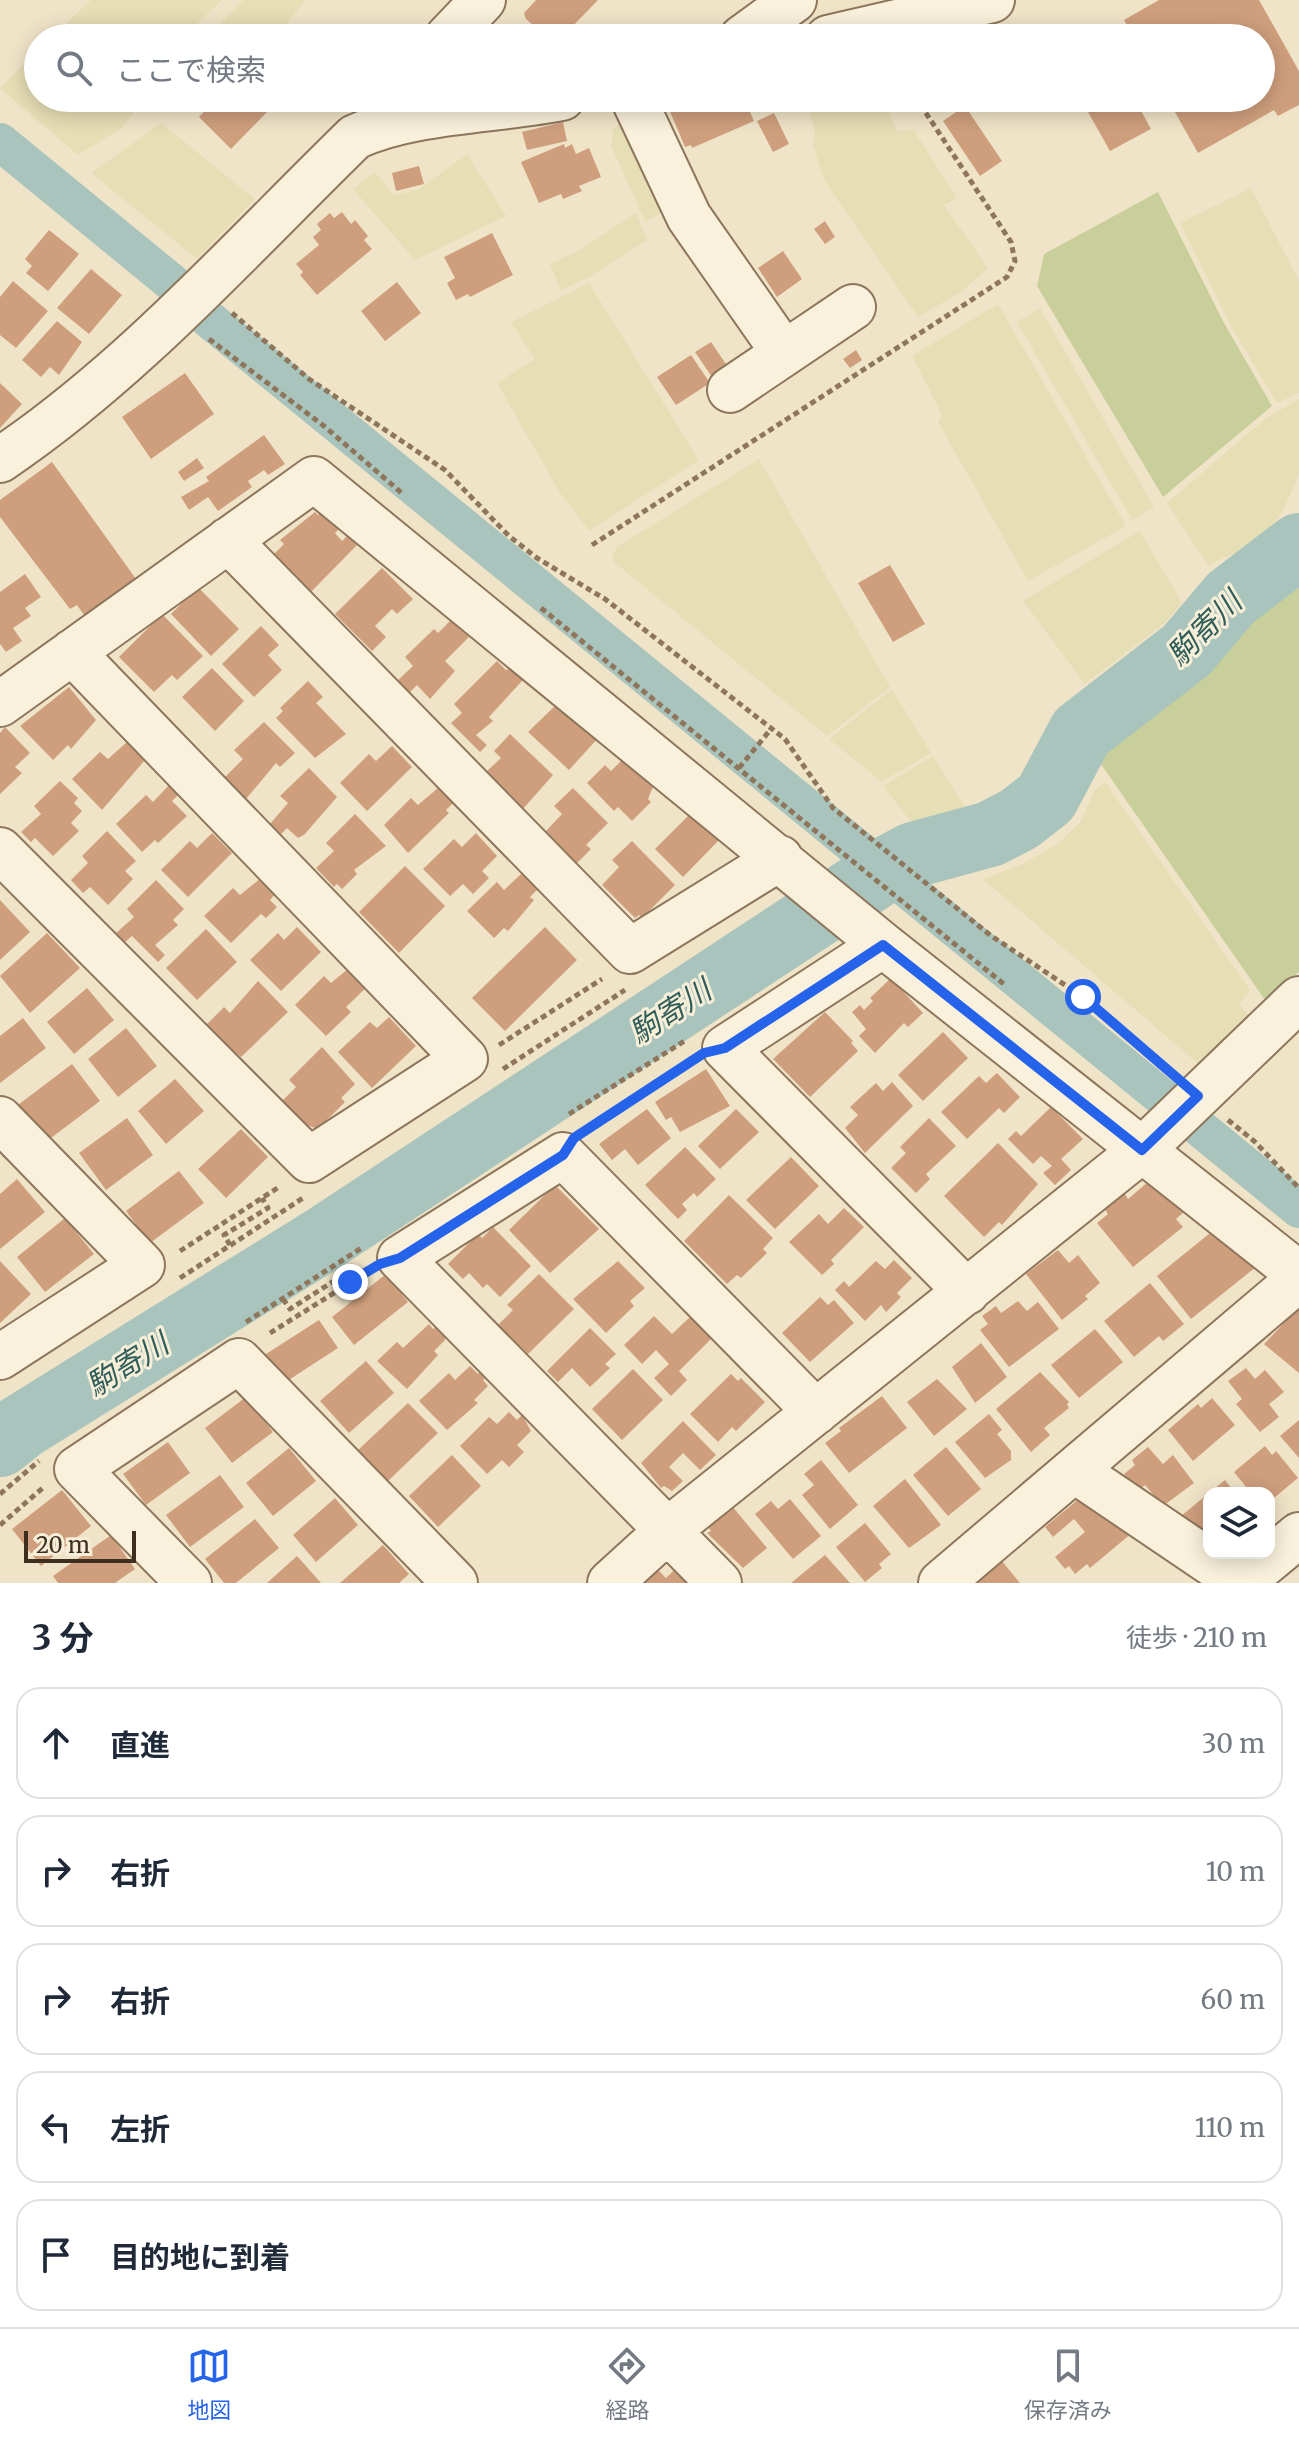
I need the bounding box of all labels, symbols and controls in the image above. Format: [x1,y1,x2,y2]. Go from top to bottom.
search box [24,24,1275,112]
icon: search [52,46,96,90]
text: ここで検索 [116,51,266,89]
water label: 駒寄川 [1159,581,1251,673]
water label: 駒寄川 [622,969,721,1051]
route start [1065,979,1101,1015]
route end [332,1264,368,1300]
water label: 駒寄川 [79,1322,178,1404]
map controls [1203,1487,1275,1559]
button: layers [1203,1487,1275,1559]
scale bar [24,1527,136,1563]
text: 20 m [36,1531,90,1559]
text: 3 分 [32,1617,94,1659]
text: 徒歩 · 210 m [1126,1621,1267,1654]
icon: ahead [34,1721,78,1765]
text: 直進 [110,1726,170,1764]
text: 30 m [1202,1727,1265,1760]
icon: right [34,1849,78,1893]
text: 右折 [110,1854,170,1892]
text: 10 m [1206,1855,1265,1888]
icon: right [34,1977,78,2021]
text: 右折 [110,1982,170,2020]
text: 60 m [1201,1983,1265,2016]
icon: left [34,2105,78,2149]
text: 左折 [110,2110,170,2148]
text: 110 m [1195,2111,1265,2144]
icon: arrive [34,2233,78,2277]
text: 目的地に到着 [110,2238,290,2276]
tab: 地図 [187,2344,231,2424]
tab: 経路 [605,2344,650,2424]
tab: 保存済み [1024,2344,1112,2424]

